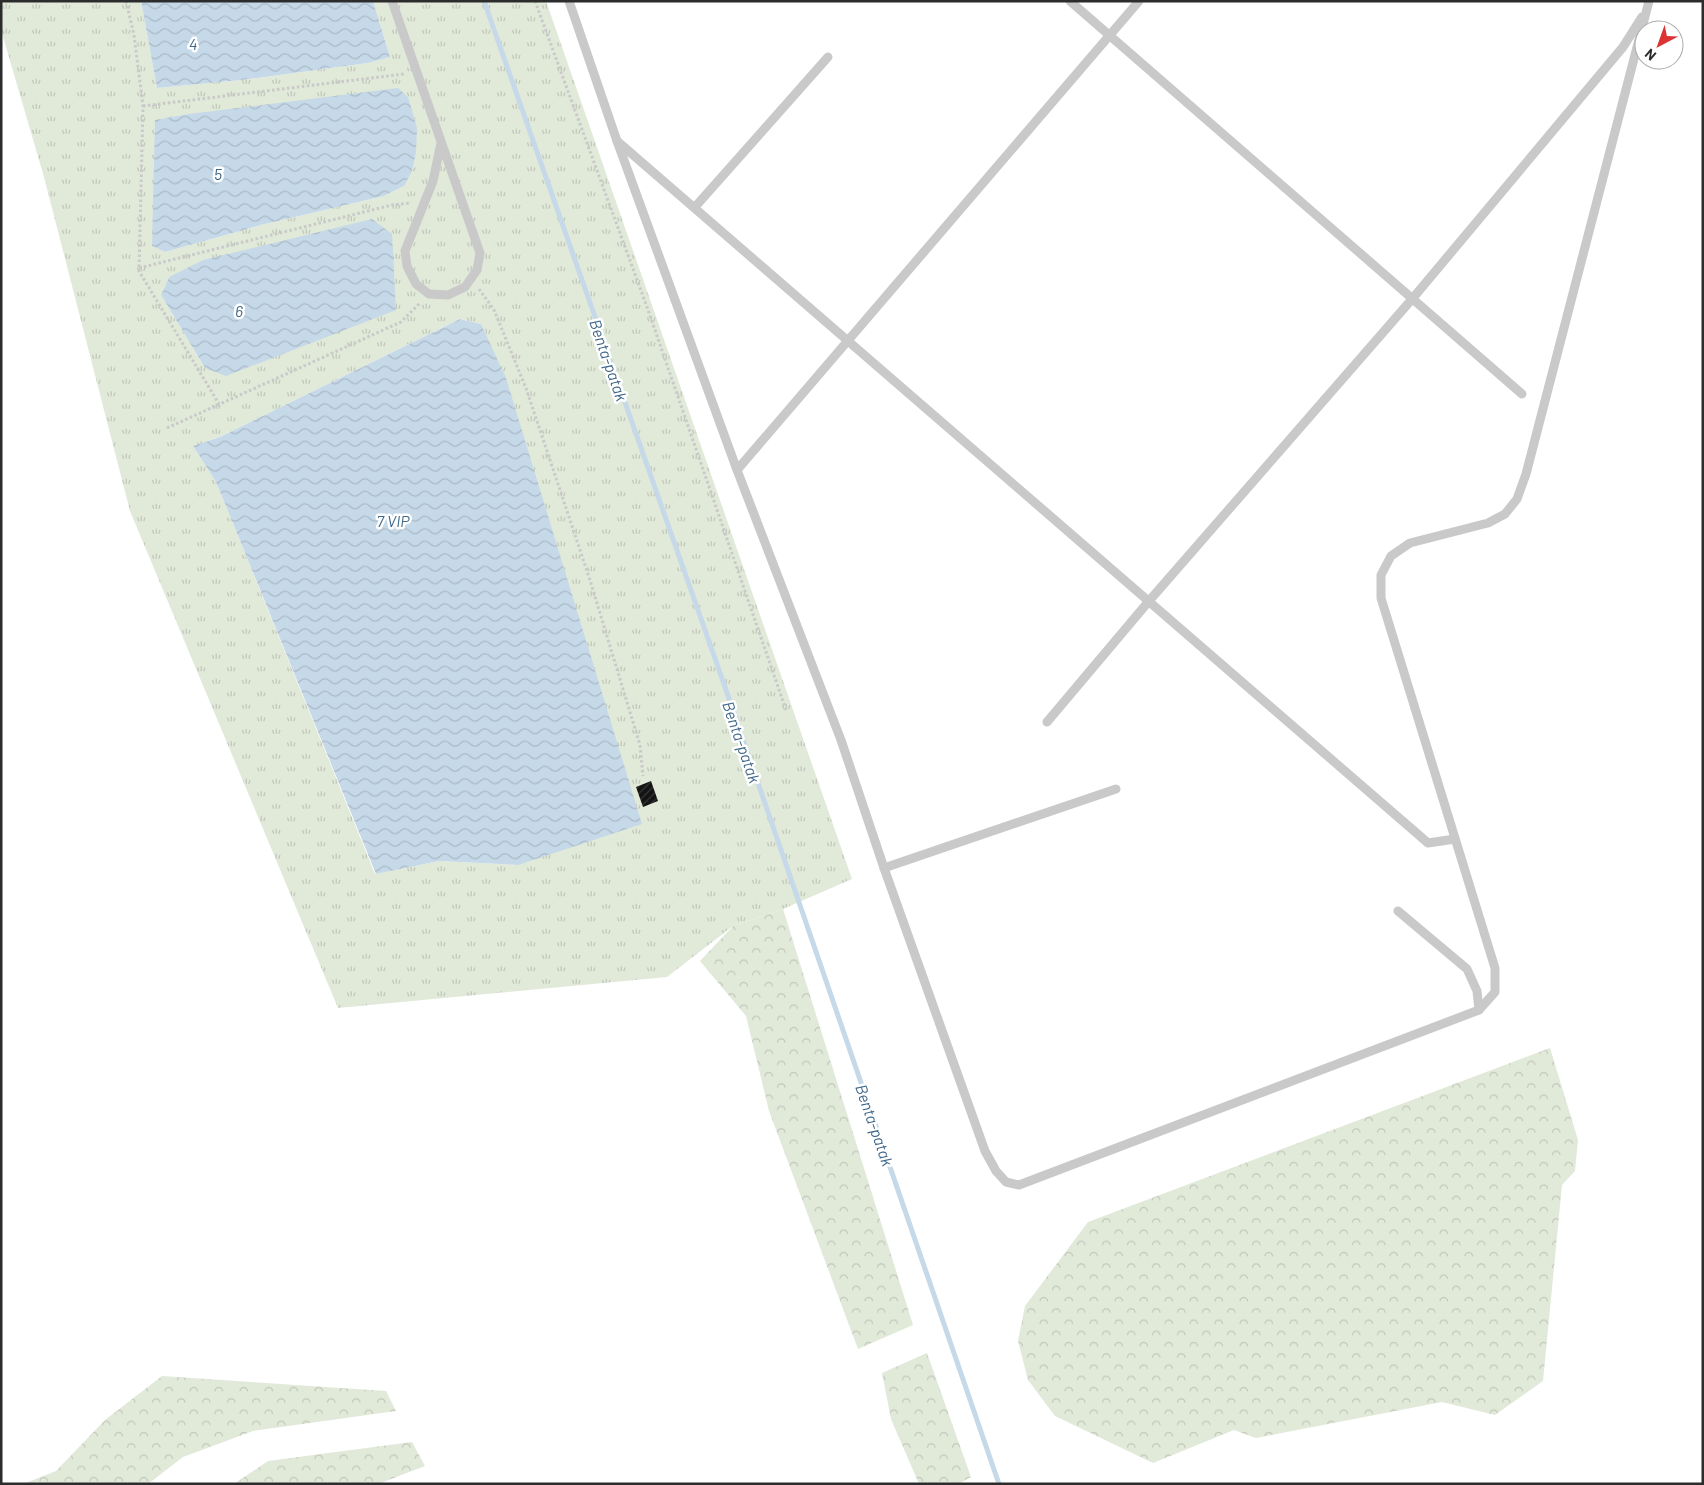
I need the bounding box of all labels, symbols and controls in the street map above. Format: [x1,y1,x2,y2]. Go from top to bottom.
north arrow [1634,20,1684,70]
water label: 4 [189,34,197,53]
text: N [1641,46,1659,65]
water label: 5 [214,164,222,183]
water label: 6 [235,301,243,320]
water label: Benta-patak [586,317,632,404]
water label: 7 VIP [377,511,410,530]
water label: Benta-patak [719,699,765,786]
water label: Benta-patak [852,1082,898,1169]

